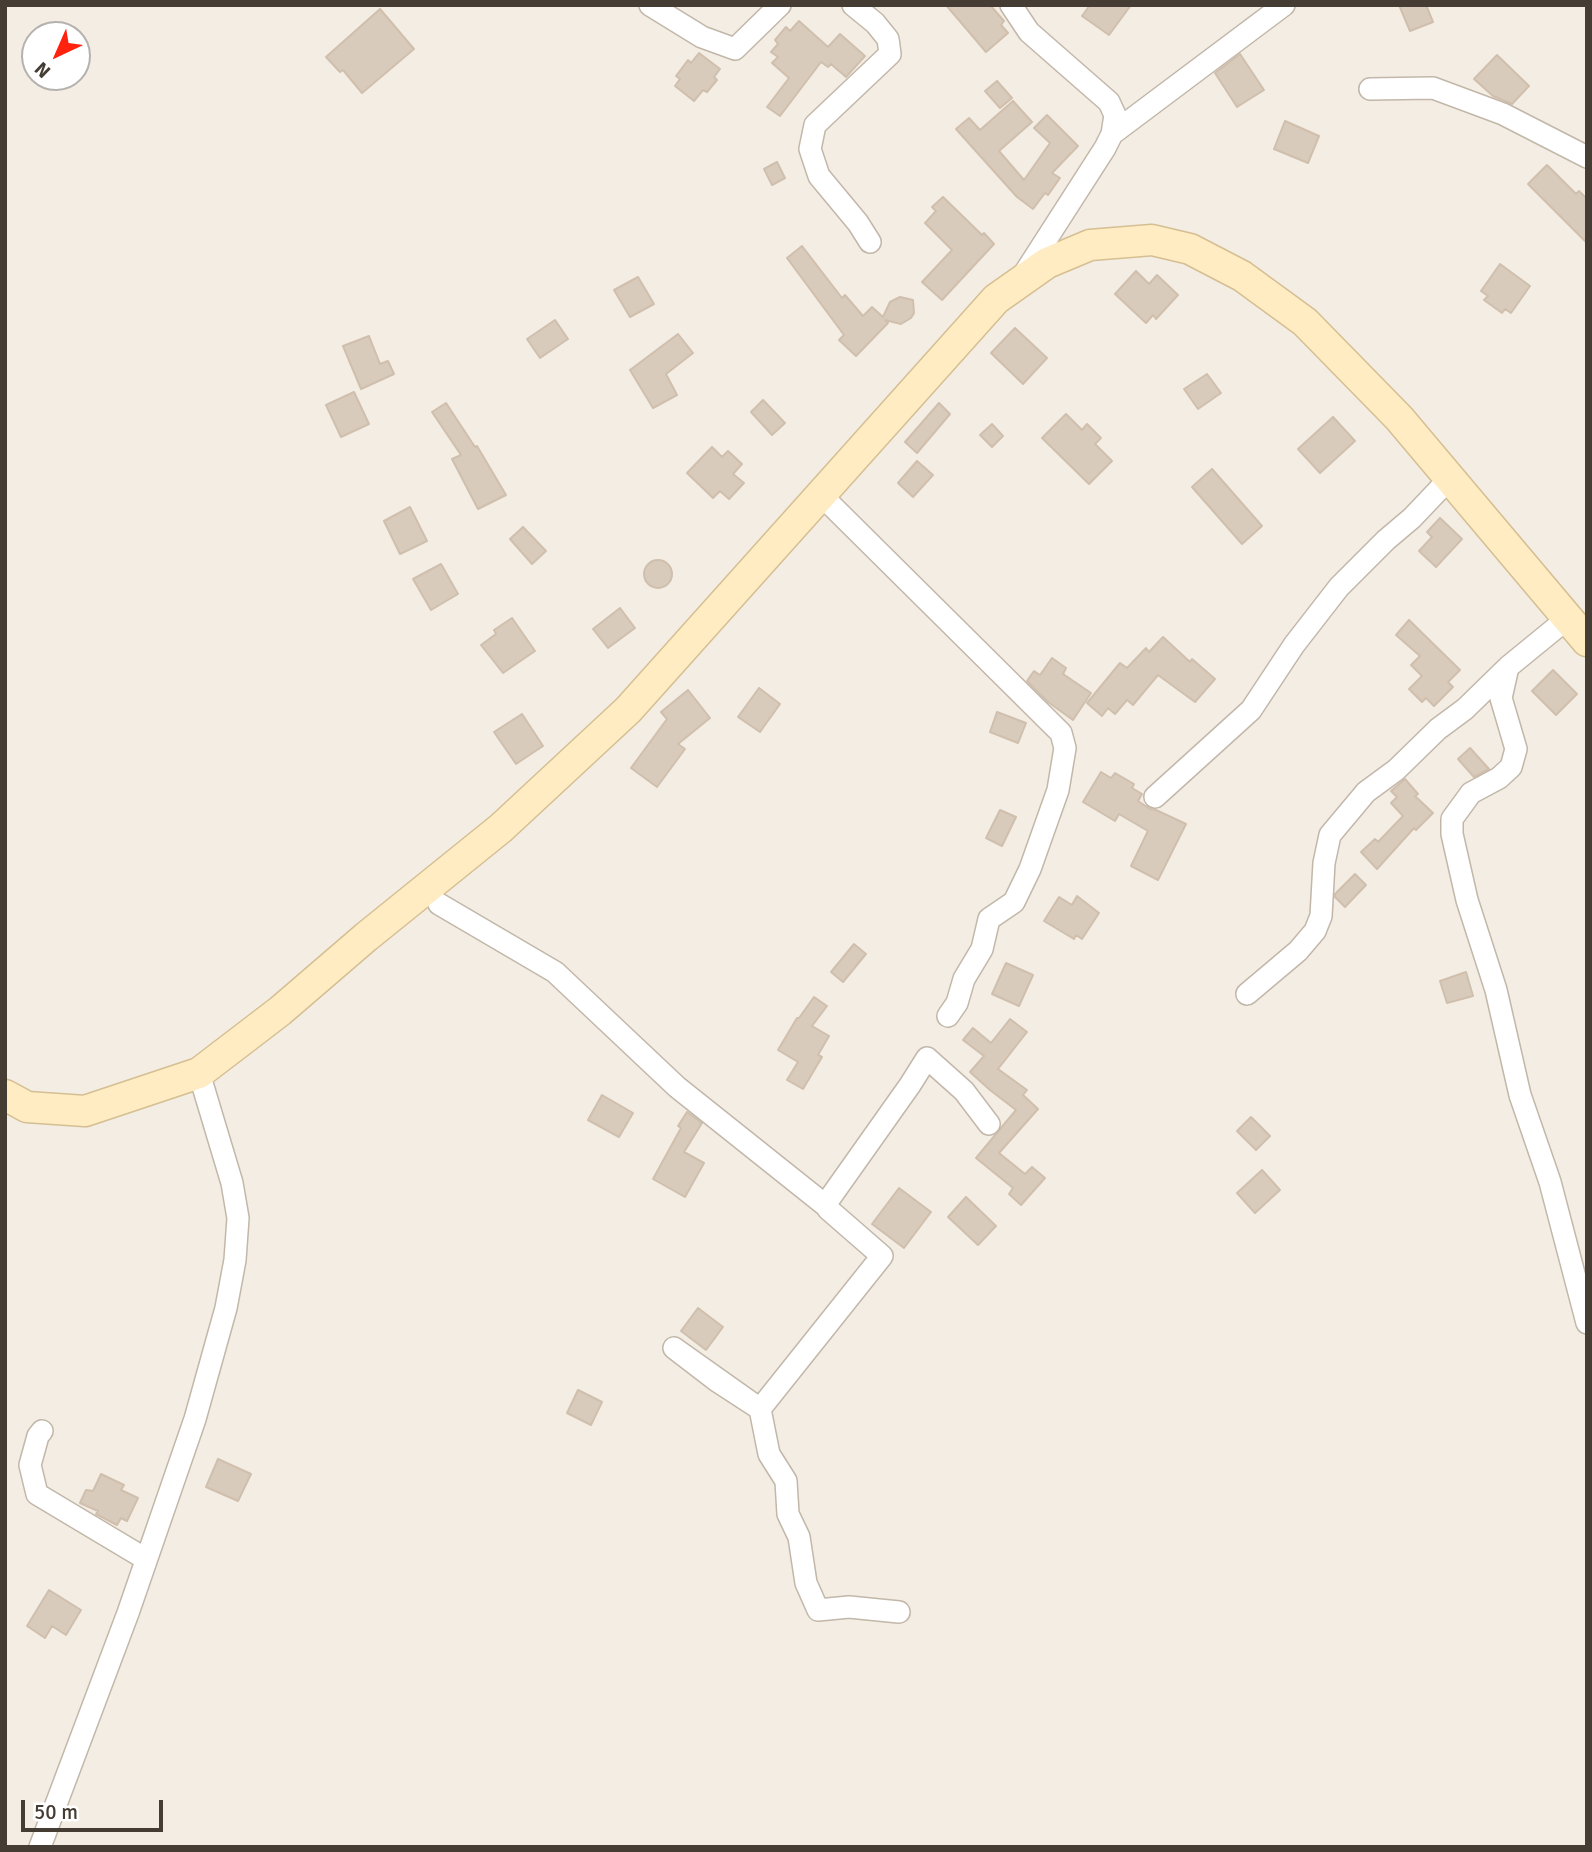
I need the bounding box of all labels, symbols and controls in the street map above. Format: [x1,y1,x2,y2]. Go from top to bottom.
north arrow [21,21,91,91]
text: N [30,56,56,83]
scale bar [24,1786,166,1830]
text: 50 m [34,1799,78,1825]

